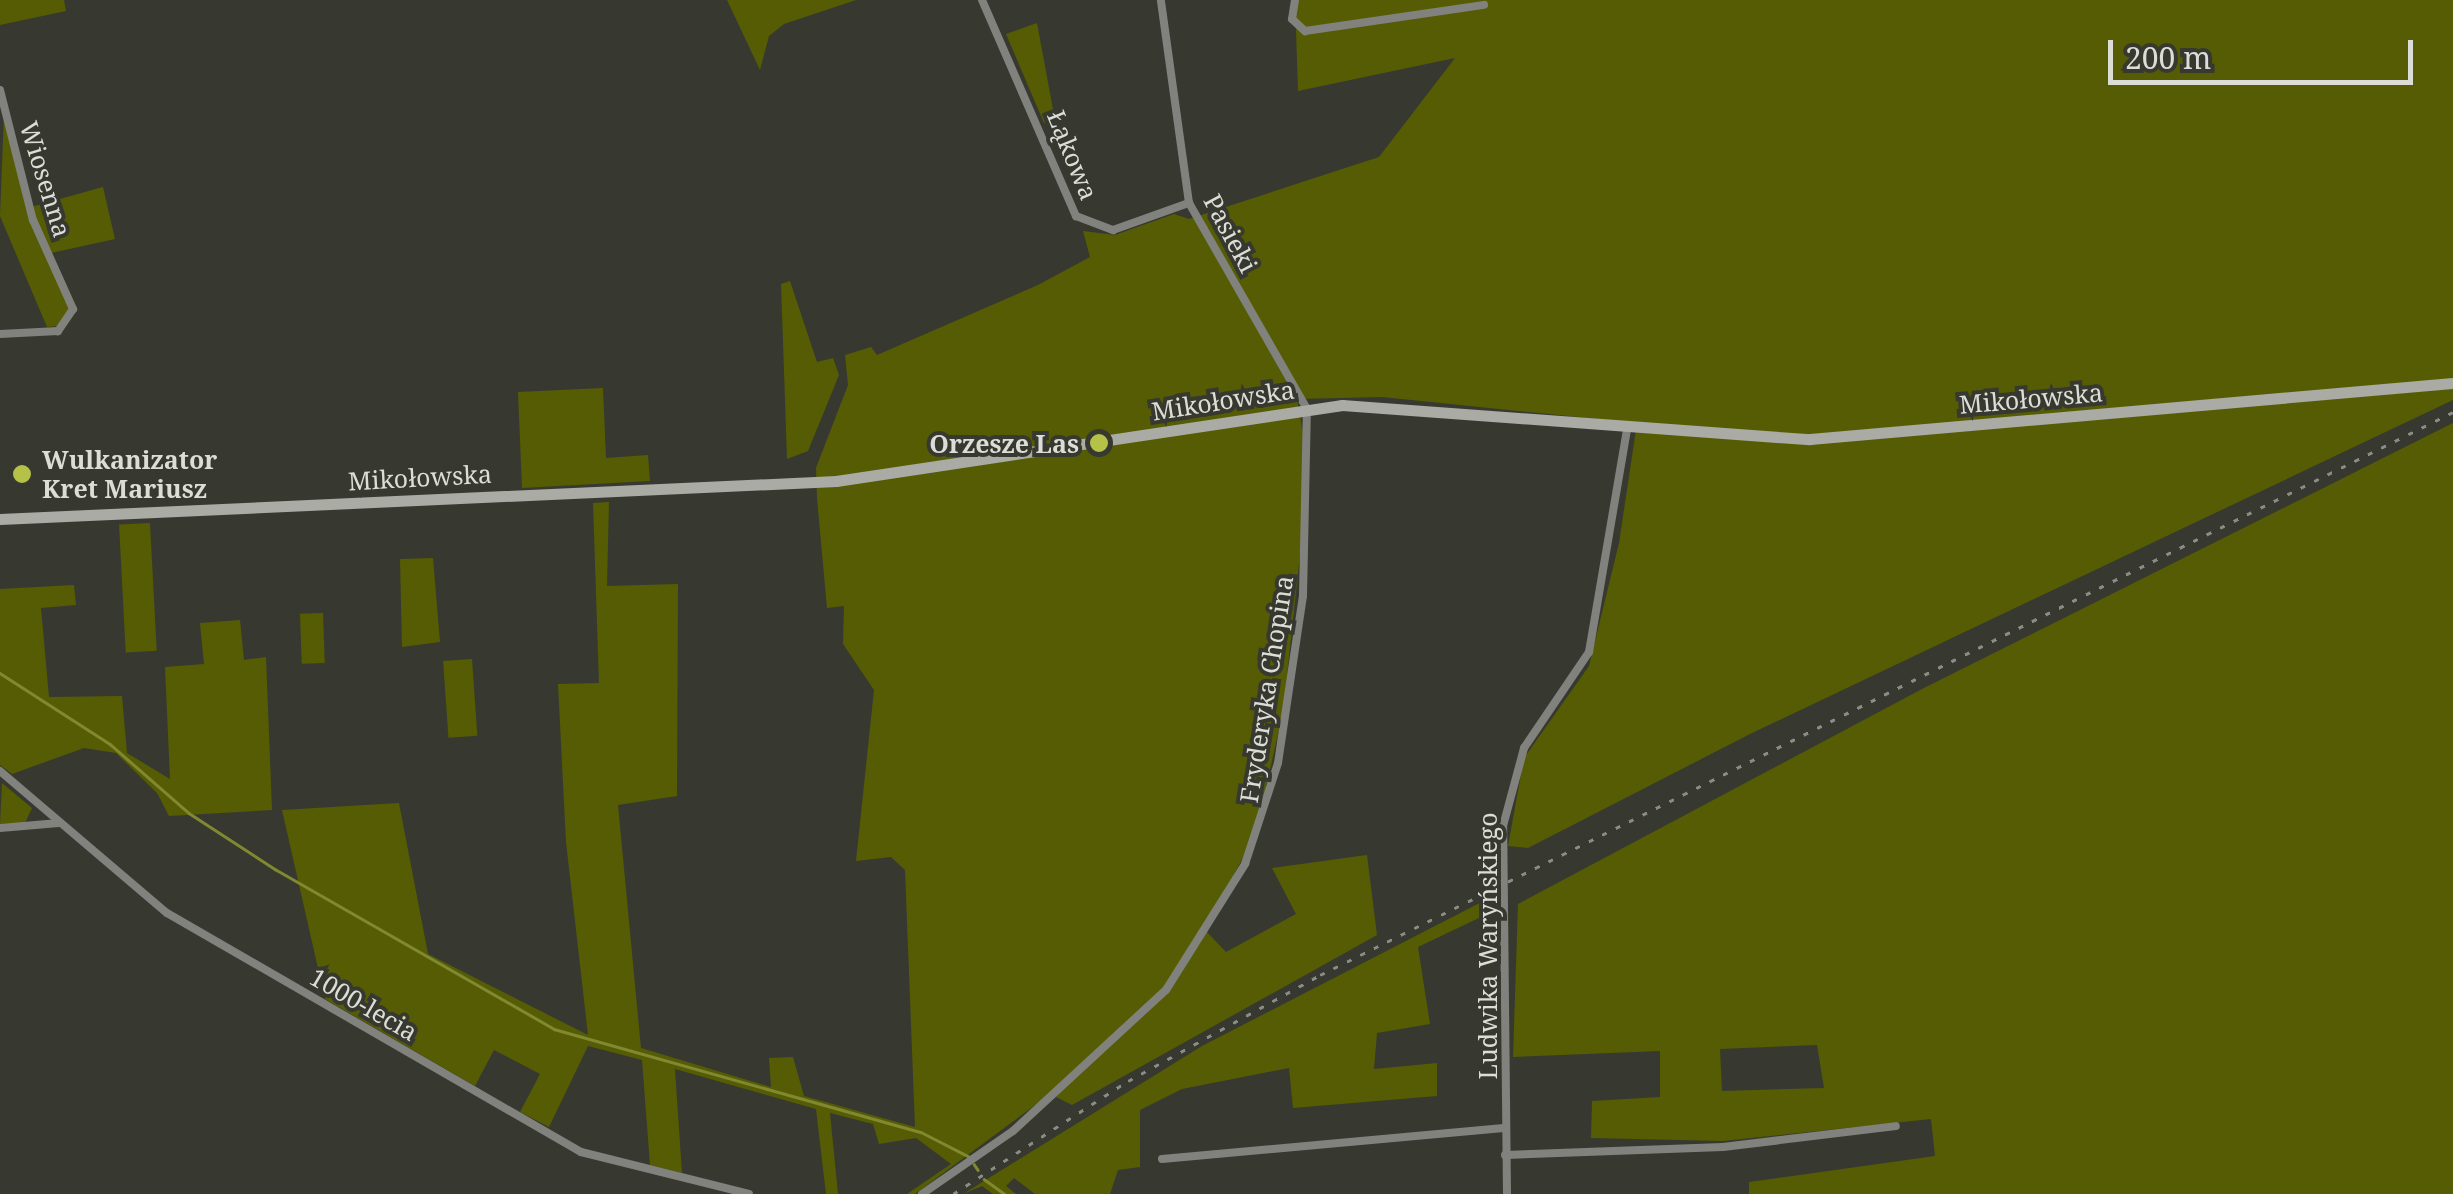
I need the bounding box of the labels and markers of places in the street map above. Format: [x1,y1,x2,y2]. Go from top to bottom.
place label: Orzesze Las [929,428,1079,458]
marker: Orzesze Las [1088,432,1110,454]
place label: Wulkanizator Kret Mariusz [42,445,217,504]
marker: Wulkanizator Kret Mariusz [11,463,33,485]

